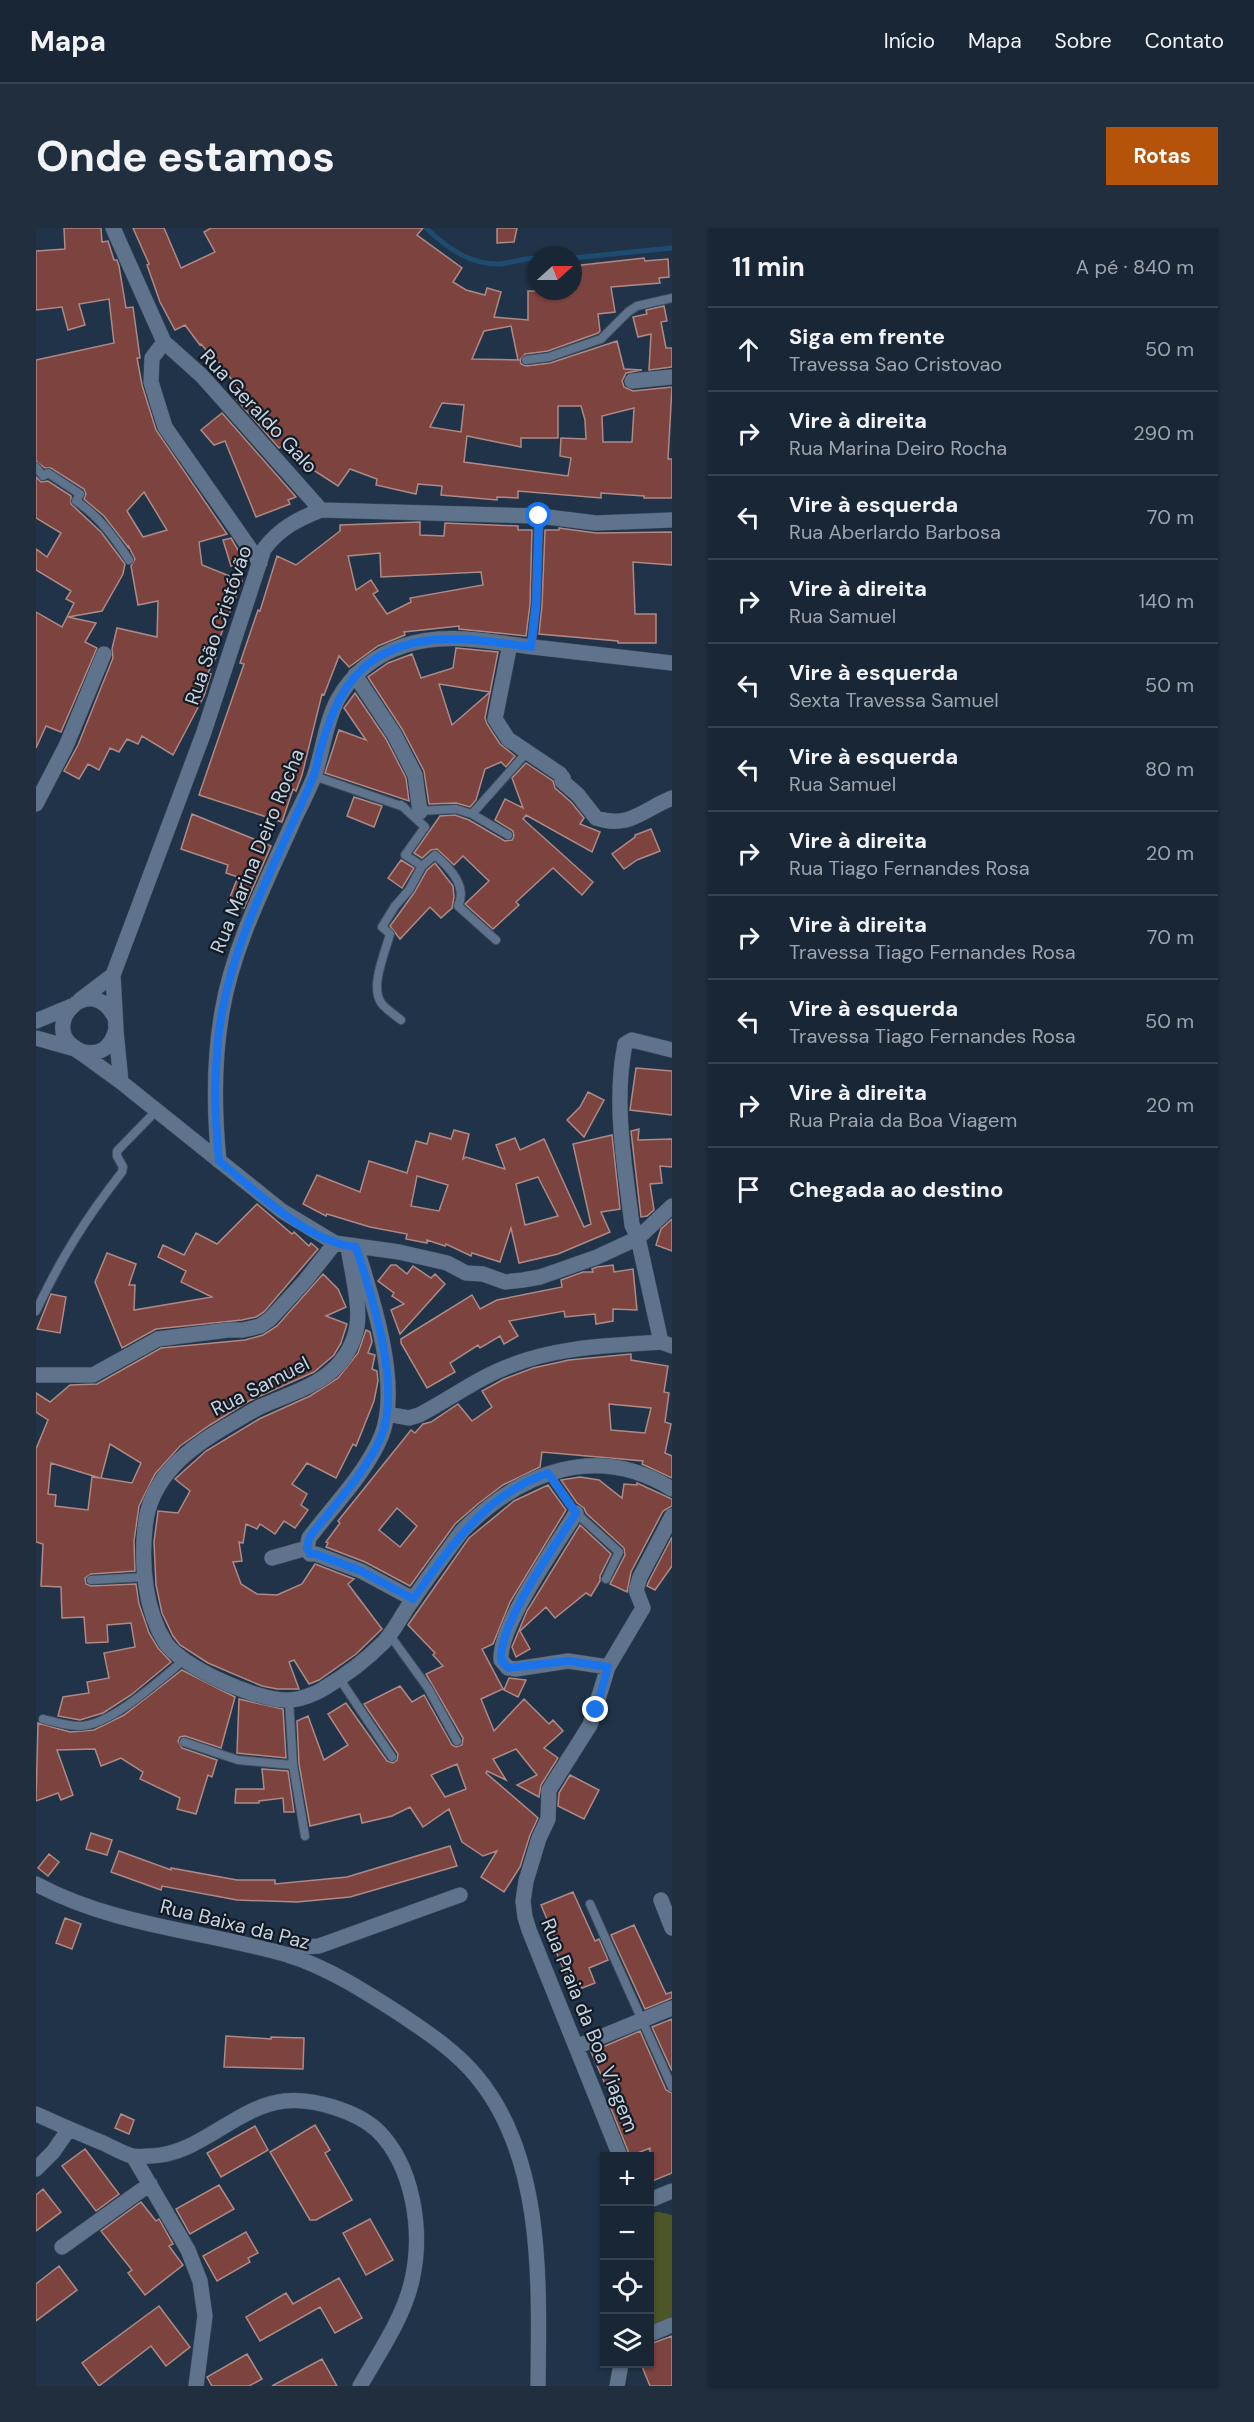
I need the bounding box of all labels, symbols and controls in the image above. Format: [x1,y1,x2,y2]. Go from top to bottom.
text: Mapa [30,23,106,60]
text: Início [884,27,935,55]
text: Mapa [968,27,1022,55]
text: Sobre [1055,27,1112,55]
text: Contato [1145,27,1224,55]
button: Rotas [1106,127,1218,185]
text: Onde estamos [36,129,335,184]
north arrow [528,246,582,300]
text: 11 min [732,250,805,284]
text: A pé · 840 m [1076,254,1194,280]
text: Siga em frente [789,322,945,351]
icon: ahead [732,333,765,366]
text: 50 m [1145,336,1194,362]
street label: Rua Geraldo Galo [195,343,323,479]
text: Travessa Sao Cristovao [789,351,1002,377]
text: Vire à direita [789,406,927,435]
icon: right [732,417,765,450]
text: 290 m [1133,420,1194,446]
text: Rua Marina Deiro Rocha [789,435,1007,461]
text: Vire à esquerda [789,490,958,519]
icon: left [732,501,765,534]
route start [525,502,551,528]
text: 70 m [1147,504,1194,530]
text: Rua Aberlardo Barbosa [789,519,1001,545]
street label: Rua São Cristóvão [179,542,257,708]
text: Vire à direita [789,574,927,603]
icon: right [732,585,765,618]
text: 140 m [1139,588,1194,614]
text: Rua Samuel [789,603,896,629]
text: Vire à esquerda [789,658,958,687]
icon: left [732,669,765,702]
text: 50 m [1145,672,1194,698]
text: Sexta Travessa Samuel [789,687,999,713]
text: Vire à esquerda [789,742,958,771]
street label: Rua Marina Deiro Rocha [204,745,310,957]
icon: left [732,753,765,786]
text: 80 m [1145,756,1194,782]
text: Rua Samuel [789,771,896,797]
text: Vire à direita [789,826,927,855]
icon: right [732,837,765,870]
text: 20 m [1146,840,1194,866]
text: Rua Tiago Fernandes Rosa [789,855,1030,881]
text: Vire à direita [789,910,927,939]
icon: right [732,921,765,954]
text: 70 m [1147,924,1194,950]
text: Travessa Tiago Fernandes Rosa [789,939,1076,965]
text: Vire à esquerda [789,994,958,1023]
icon: left [732,1005,765,1038]
text: 50 m [1145,1008,1194,1034]
text: Travessa Tiago Fernandes Rosa [789,1023,1076,1049]
text: Vire à direita [789,1078,927,1107]
icon: right [732,1089,765,1122]
text: 20 m [1146,1092,1194,1118]
text: Rua Praia da Boa Viagem [789,1107,1017,1133]
icon: arrive [732,1173,765,1206]
text: Chegada ao destino [789,1175,1003,1204]
street label: Rua Samuel [206,1350,314,1422]
route end [582,1696,608,1722]
street label: Rua Baixa da Paz [157,1893,313,1955]
street label: Rua Praia da Boa Viagem [535,1914,645,2136]
map controls [600,2152,654,2368]
button: + [600,2152,654,2206]
button: − [600,2206,654,2260]
button: locate [600,2260,654,2314]
button: layers [600,2314,654,2368]

